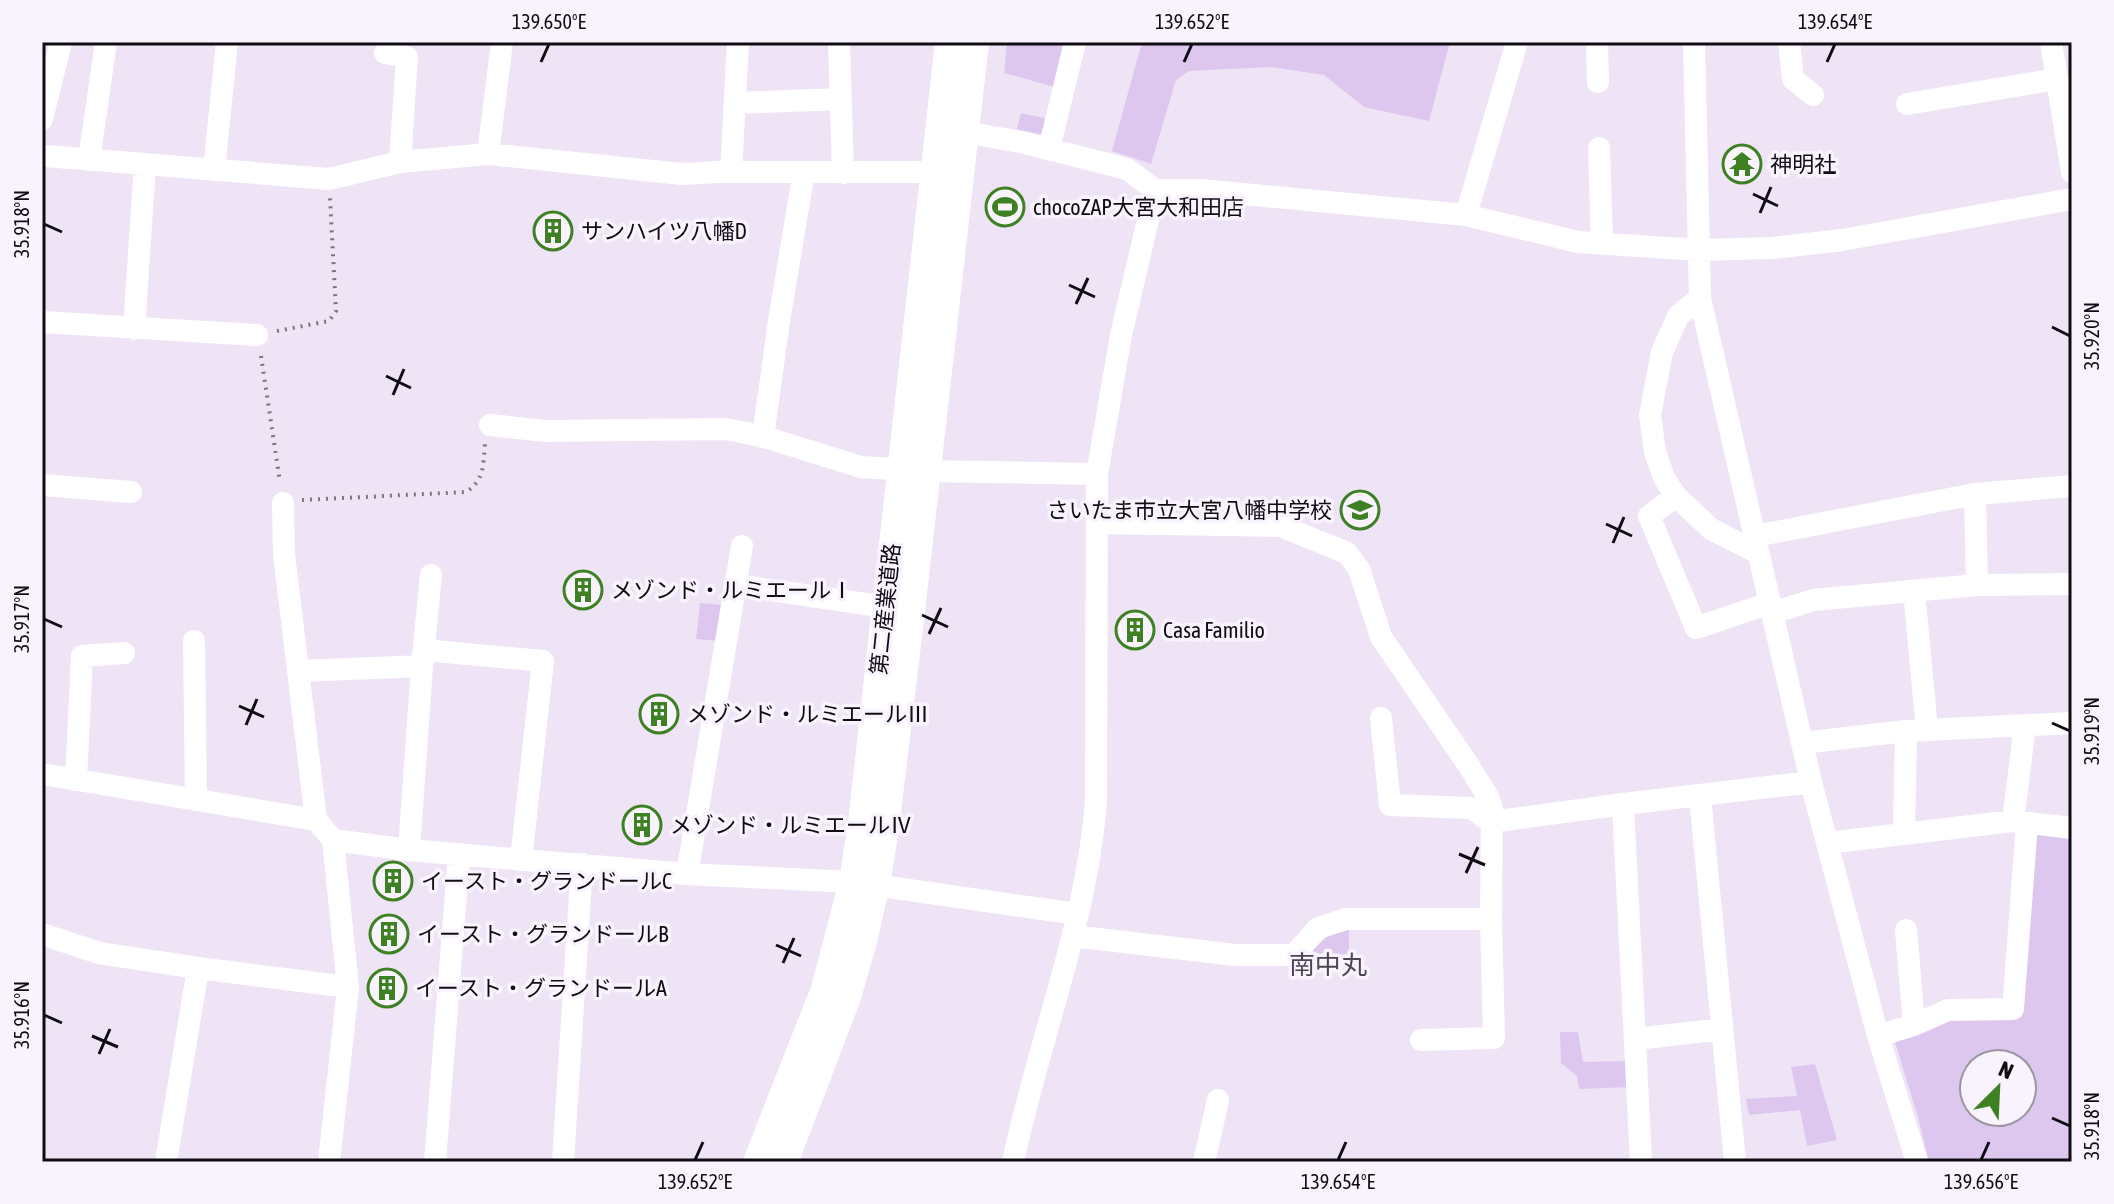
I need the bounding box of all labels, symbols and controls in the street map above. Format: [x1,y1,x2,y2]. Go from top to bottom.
text: 139.650°E [512,10,586,33]
text: 139.652°E [1155,10,1229,33]
text: 139.654°E [1798,10,1872,33]
temple icon: 神明社 [1721,143,1763,185]
place label: 神明社 [1770,151,1836,177]
sports icon: chocoZAP大宮大和田店 [984,186,1026,228]
text: 35.918°N [10,190,33,258]
place label: chocoZAP大宮大和田店 [1033,194,1244,220]
building icon: サンハイツ八幡D [532,210,574,252]
place label: サンハイツ八幡D [581,218,747,244]
text: 35.920°N [2080,302,2103,370]
school or university icon: さいたま市立大宮八幡中学校 [1339,489,1381,531]
place label: さいたま市立大宮八幡中学校 [1047,497,1332,523]
street label: 第二産業道路 [865,542,905,676]
building icon: メゾンド・ルミエールⅠ [562,569,604,611]
place label: メゾンド・ルミエールⅠ [611,577,853,603]
text: 35.917°N [10,585,33,653]
building icon: Casa Familio [1114,609,1156,651]
place label: Casa Familio [1163,617,1265,643]
building icon: メゾンド・ルミエールⅢ [638,693,680,735]
text: 35.919°N [2080,697,2103,765]
place label: メゾンド・ルミエールⅢ [687,701,929,727]
building icon: メゾンド・ルミエールⅣ [621,804,663,846]
place label: メゾンド・ルミエールⅣ [670,812,912,838]
building icon: イースト・グランドールC [372,860,414,902]
place label: イースト・グランドールC [421,868,672,894]
building icon: イースト・グランドールB [368,913,410,955]
place label: イースト・グランドールB [417,921,669,947]
district label: 南中丸 [1289,950,1367,980]
building icon: イースト・グランドールA [366,967,408,1009]
place label: イースト・グランドールA [415,975,667,1001]
text: 35.916°N [10,981,33,1049]
north arrow [1958,1048,2038,1128]
text: N [1995,1055,2017,1084]
text: 35.918°N [2080,1092,2103,1160]
text: 139.652°E [658,1170,732,1193]
text: 139.654°E [1301,1170,1375,1193]
text: 139.656°E [1944,1170,2018,1193]

